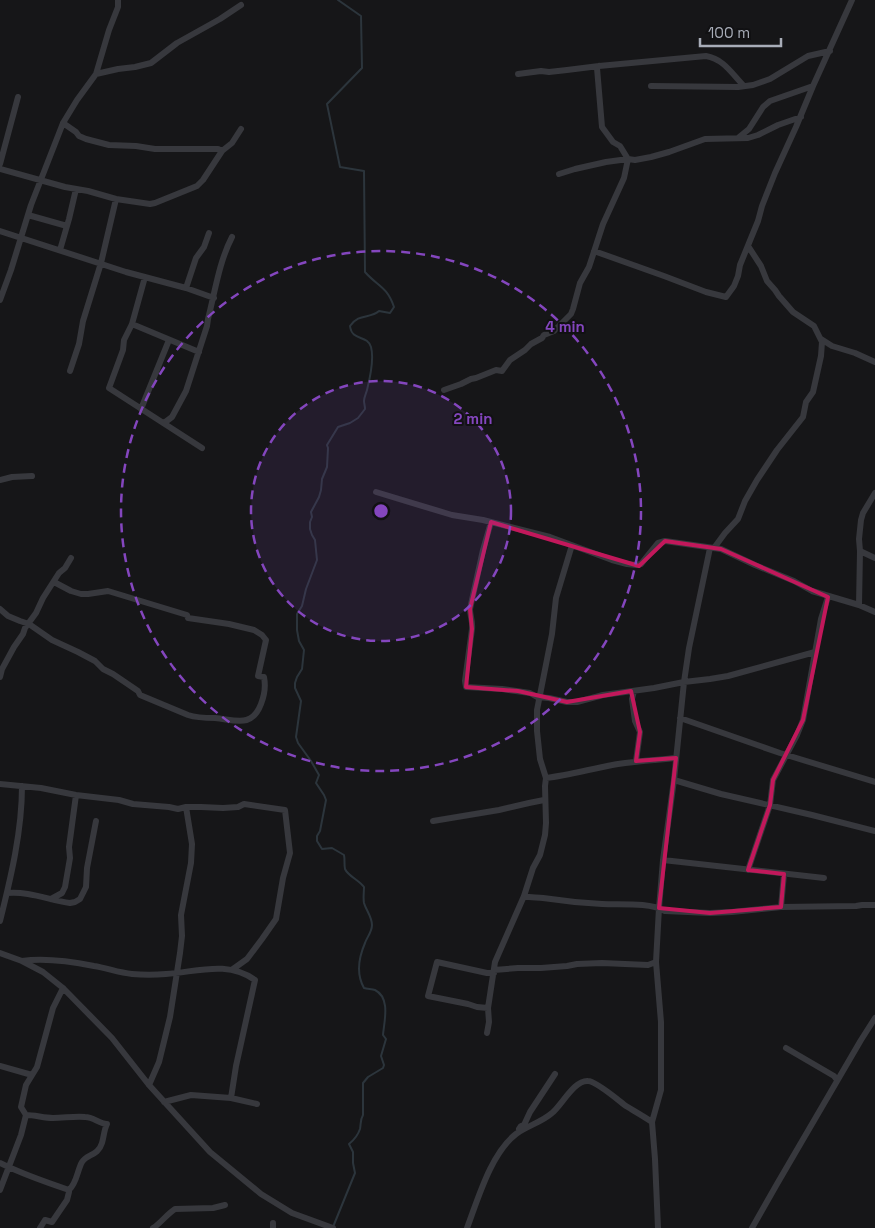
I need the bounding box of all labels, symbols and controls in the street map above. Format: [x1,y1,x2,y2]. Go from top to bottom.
scale bar [700,15,781,47]
text: 100 m [708,23,750,42]
text: 4 min [545,317,585,336]
text: 2 min [454,409,492,428]
centre of rings [372,502,390,520]

